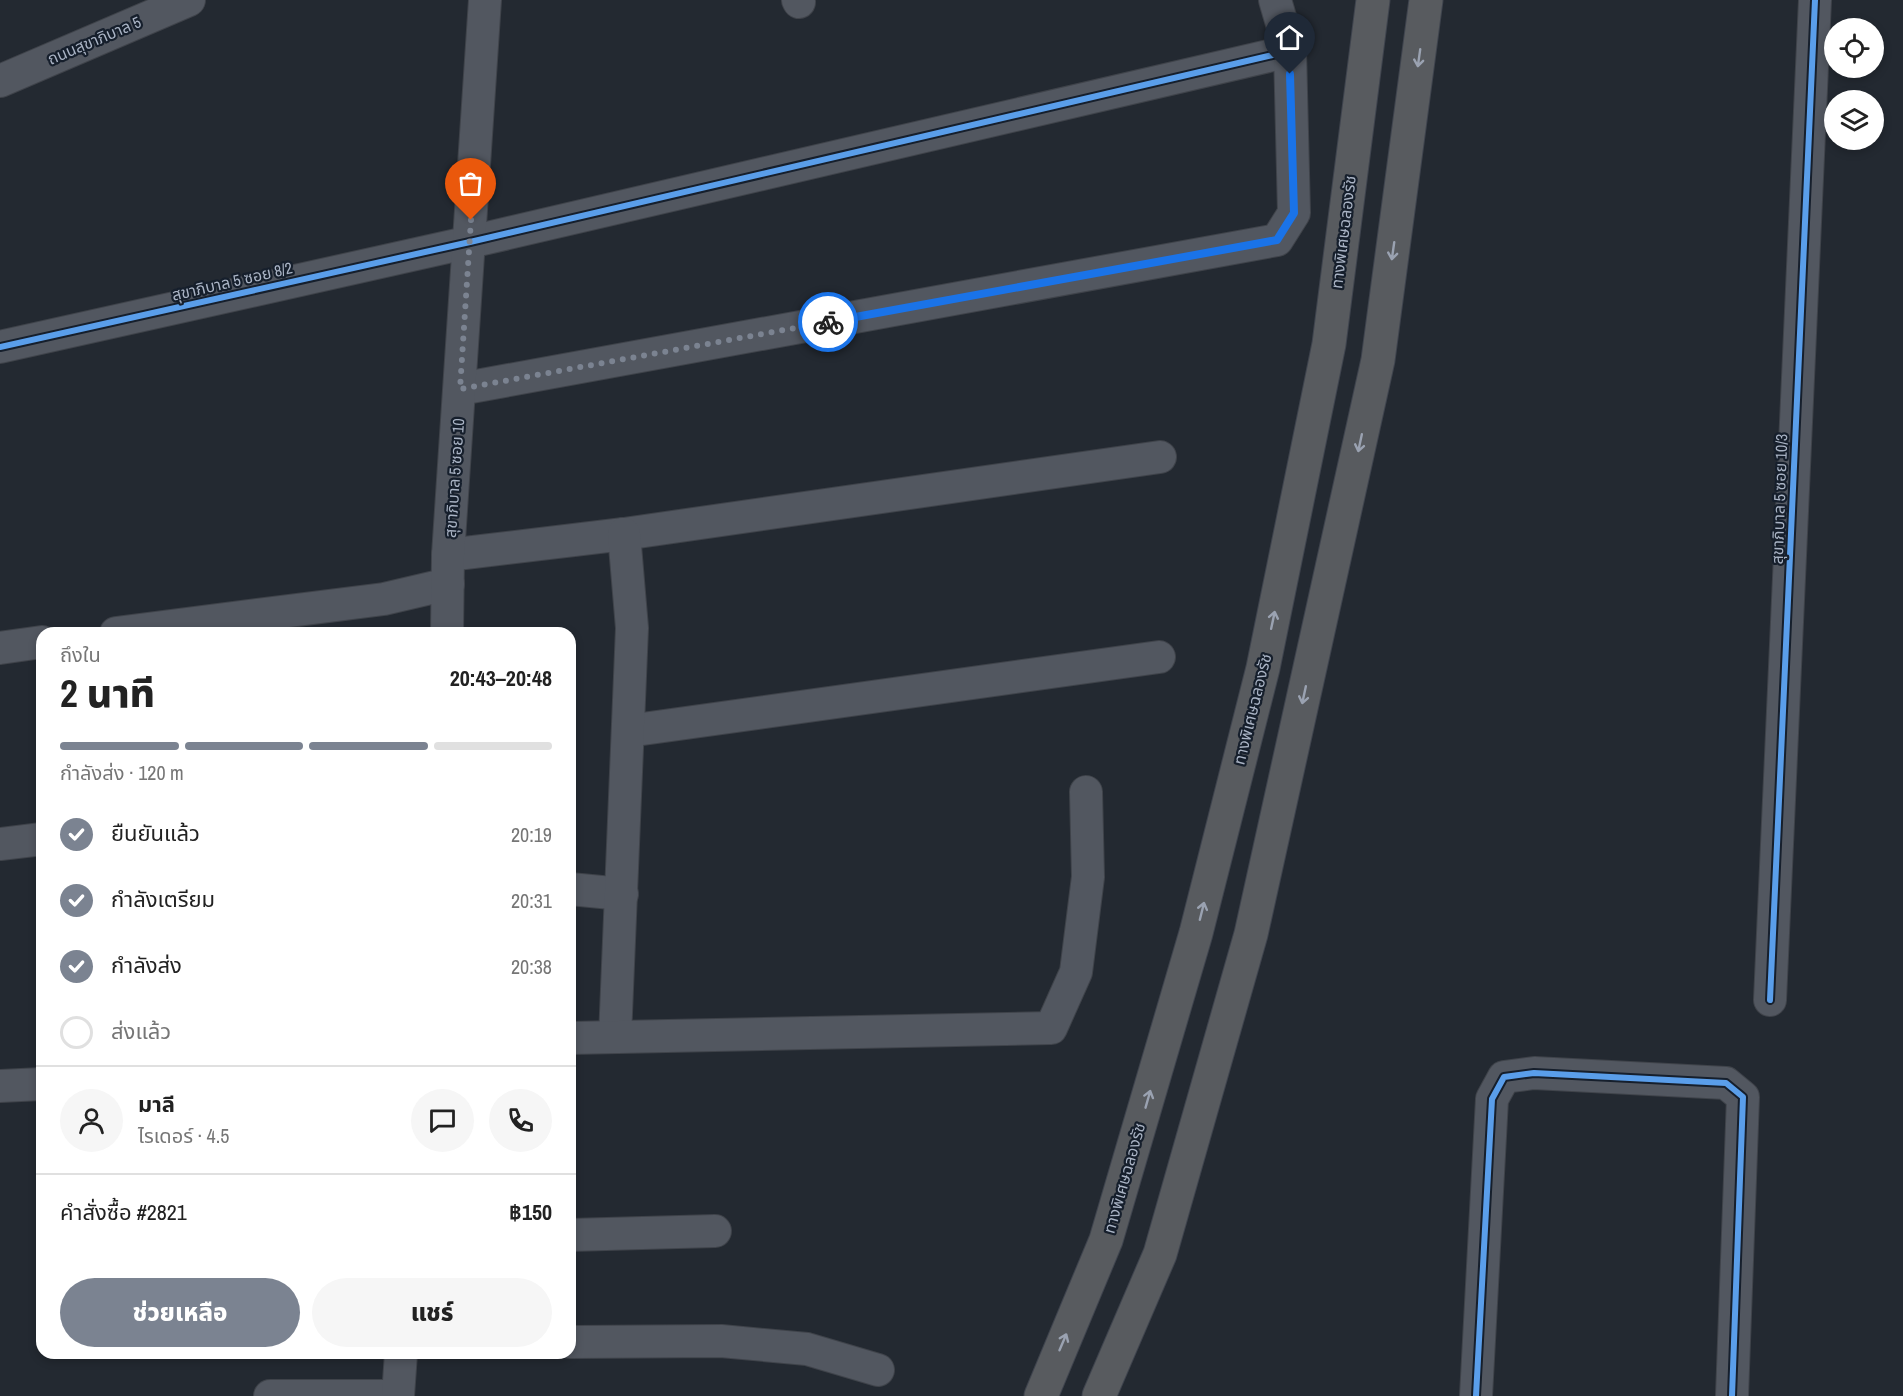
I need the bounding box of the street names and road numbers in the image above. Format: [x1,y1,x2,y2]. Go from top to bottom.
street label: ถนนสุขาภิบาล 5 [44,10,144,70]
street label: ทางพิเศษฉลองรัช [1325,174,1361,290]
street label: สุขาภิบาล 5 ซอย 8/2 [169,256,295,306]
street label: สุขาภิบาล 5 ซอย 10 [439,417,469,539]
street label: สุขาภิบาล 5 ซอย 10/3 [1766,433,1792,565]
street label: ทางพิเศษฉลองรัช [1228,651,1276,767]
street label: ทางพิเศษฉลองรัช [1098,1120,1150,1236]

